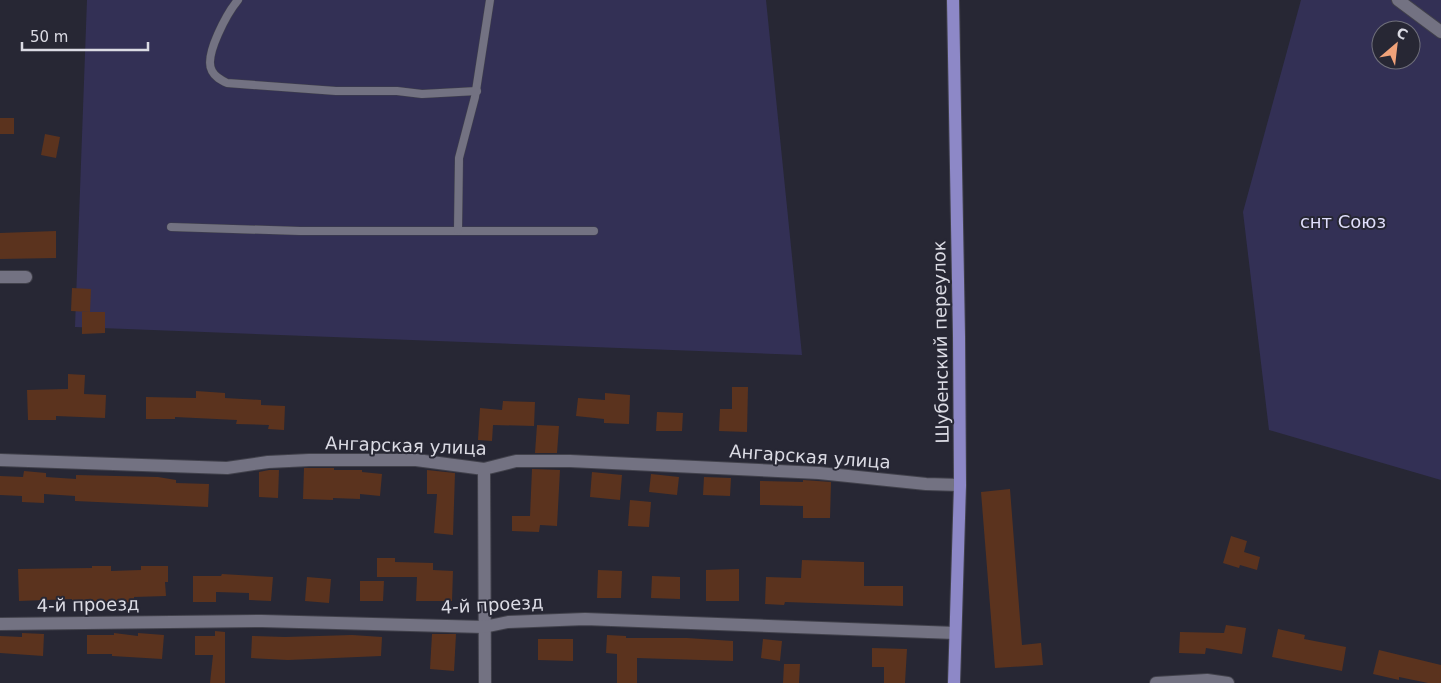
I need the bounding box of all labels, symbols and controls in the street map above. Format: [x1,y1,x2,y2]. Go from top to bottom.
scale bar [22,20,149,52]
north arrow [1371,20,1421,70]
text: С [1394,24,1410,43]
text: 50 m [30,28,68,46]
park label: снт Союз [1300,211,1386,232]
street label: Шубенский переулок [928,240,953,444]
street label: Ангарская улица [325,432,487,459]
street label: Ангарская улица [729,440,891,473]
street label: 4-й проезд [440,591,544,618]
street label: 4-й проезд [36,593,140,616]

